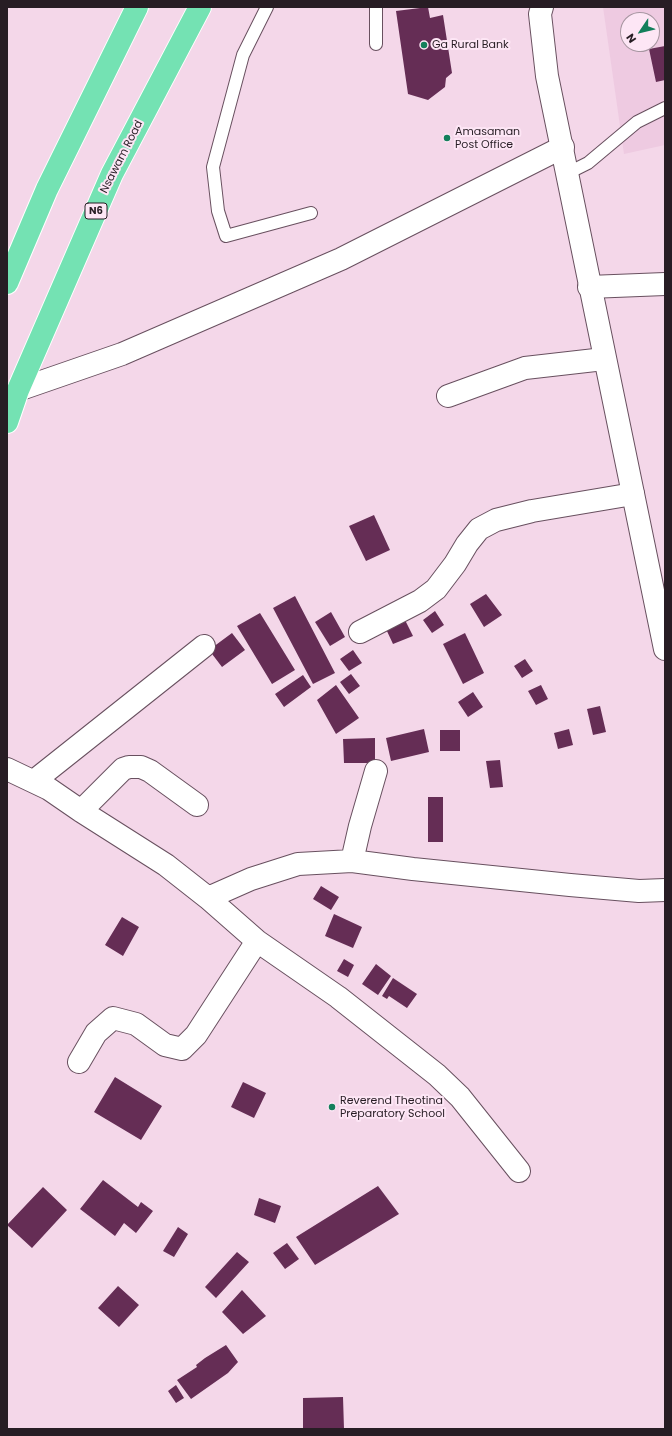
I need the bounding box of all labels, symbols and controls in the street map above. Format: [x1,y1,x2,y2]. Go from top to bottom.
north arrow [620,12,660,52]
text: N [622,30,640,46]
place label: Ga Rural Bank [432,38,509,52]
marker: Ga Rural Bank [419,40,429,50]
street label: Nsawam Road [98,118,146,196]
place label: Amasaman Post Office [455,125,520,151]
marker: Amasaman Post Office [442,133,452,143]
road number: N6 [85,203,107,219]
place label: Reverend Theotina Preparatory School [340,1094,445,1120]
marker: Reverend Theotina Preparatory School [327,1102,337,1112]

